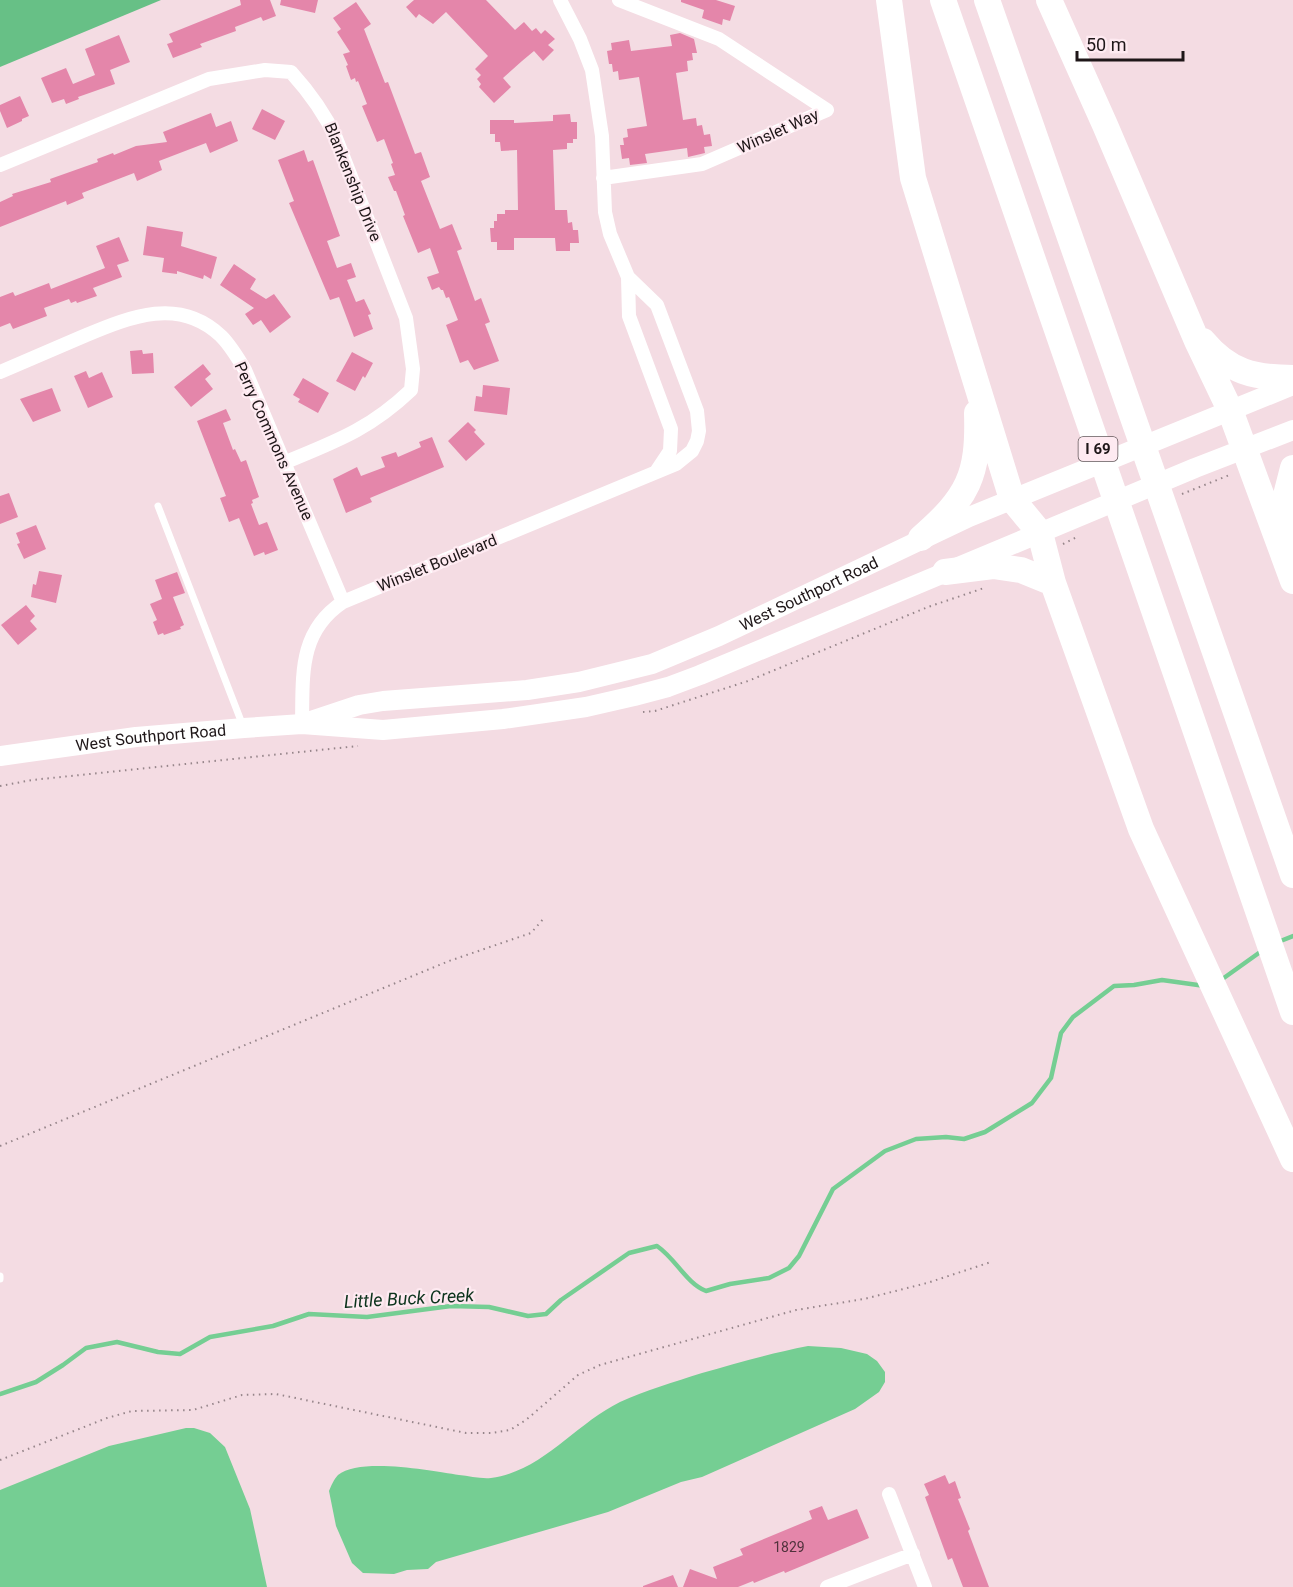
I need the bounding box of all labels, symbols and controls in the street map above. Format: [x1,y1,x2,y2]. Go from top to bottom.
scale bar [1077,24,1184,62]
text: 50 m [1086,34,1126,55]
street label: Winslet Way [734,104,822,157]
street label: Blankenship Drive [320,120,386,244]
street label: Perry Commons Avenue [231,359,317,523]
road number: I 69 [1078,437,1118,461]
street label: Winslet Boulevard [374,530,500,596]
street label: West Southport Road [736,552,881,634]
street label: West Southport Road [74,720,227,755]
water label: Little Buck Creek [343,1284,476,1312]
house number: 1829 [773,1539,805,1555]

